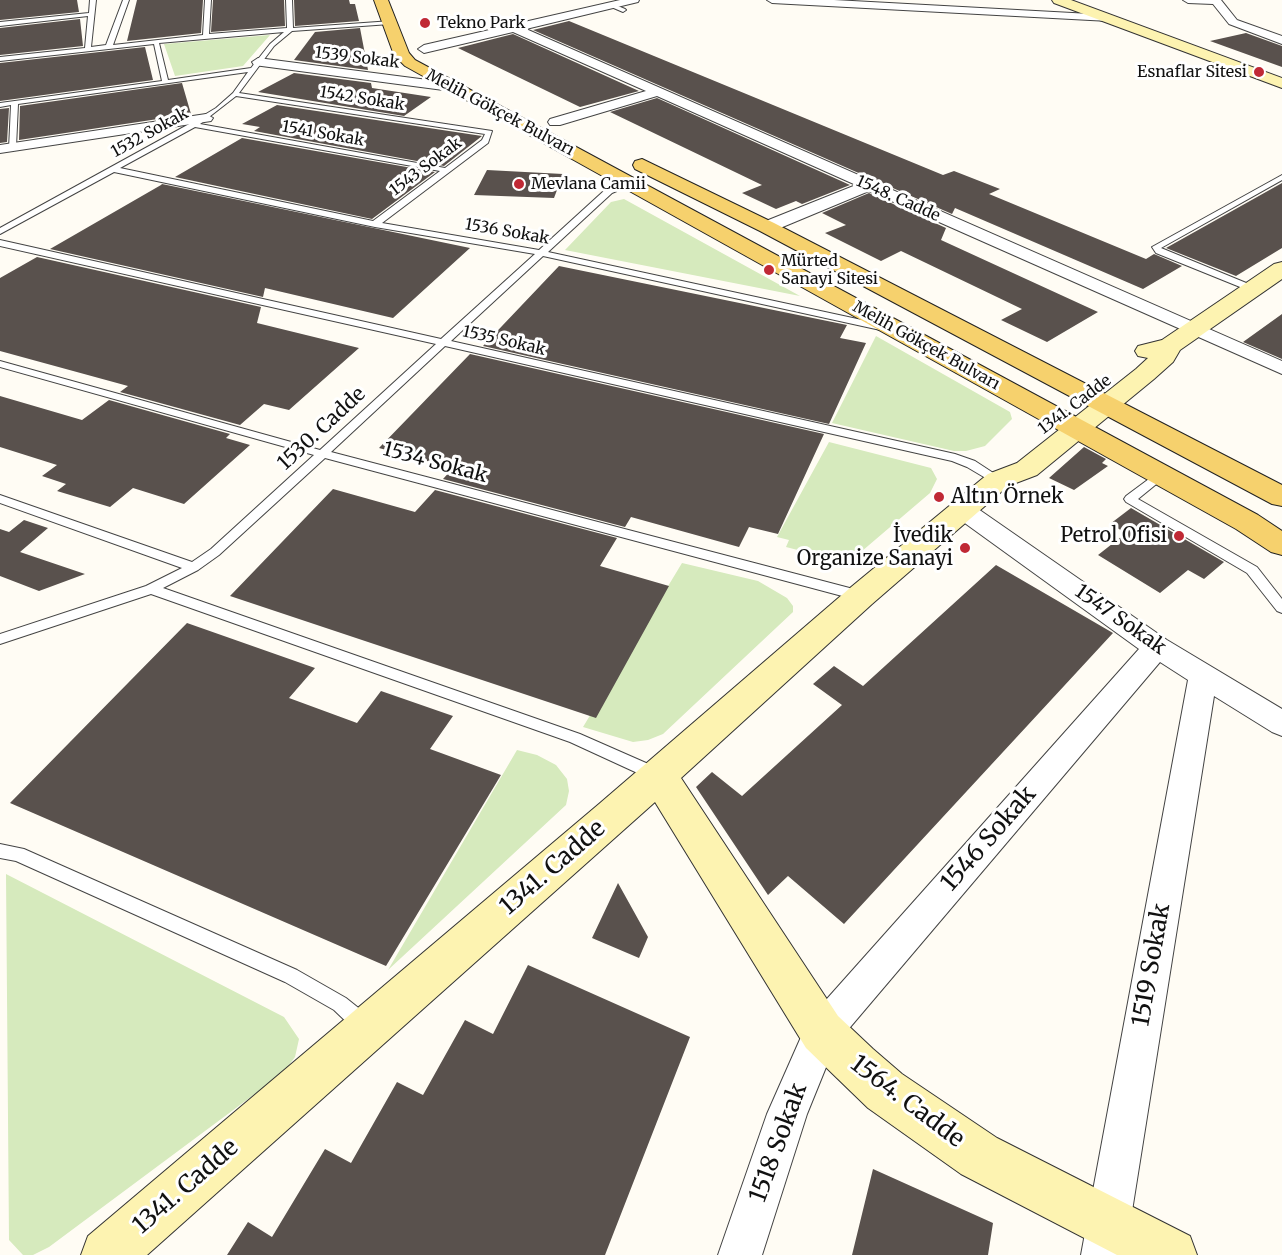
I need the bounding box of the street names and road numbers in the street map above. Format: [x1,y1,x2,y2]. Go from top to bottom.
street label: 1539 Sokak [314,43,400,73]
street label: Melih Gökçek Bulvarı [423,66,577,160]
street label: 1542 Sokak [318,83,406,115]
street label: 1532 Sokak [108,104,192,162]
street label: 1541 Sokak [280,117,366,151]
street label: 1543 Sokak [386,134,466,200]
street label: 1548. Cadde [853,172,943,226]
street label: 1536 Sokak [463,215,551,249]
street label: Melih Gökçek Bulvarı [849,298,1003,394]
street label: 1535 Sokak [461,322,547,360]
street label: 1341. Cadde [1035,371,1115,439]
street label: 1530. Cadde [273,382,371,476]
street label: 1534 Sokak [380,438,490,488]
street label: 1547 Sokak [1070,580,1170,660]
street label: 1546 Sokak [936,781,1042,897]
street label: 1341. Cadde [495,815,611,921]
street label: 1519 Sokak [1127,901,1177,1029]
street label: 1564. Cadde [844,1050,970,1154]
street label: 1518 Sokak [744,1080,814,1206]
street label: 1341. Cadde [128,1134,244,1240]

